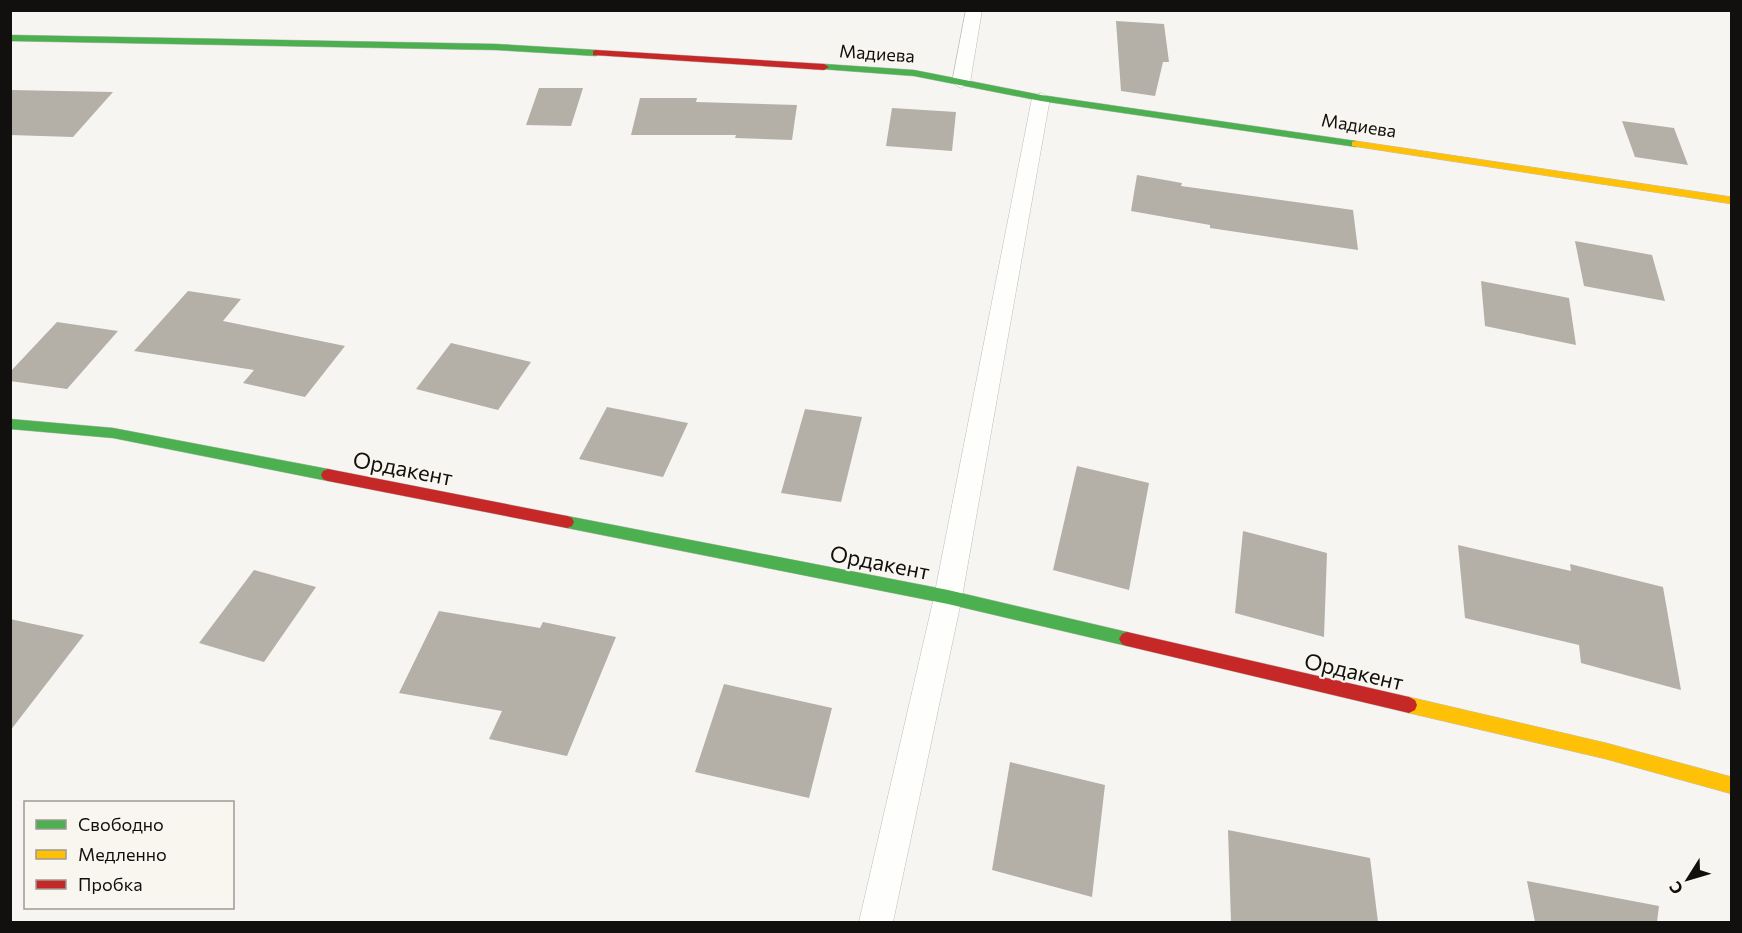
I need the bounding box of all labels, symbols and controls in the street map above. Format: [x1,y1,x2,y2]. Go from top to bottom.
street label: Мадиева [839,39,915,67]
street label: Мадиева [1320,108,1398,142]
street label: Ордакент [351,445,455,491]
street label: Ордакент [828,539,932,585]
street label: Ордакент [1302,646,1406,696]
legend [24,801,234,909]
text: Свободно [78,813,164,835]
text: Медленно [78,843,167,865]
north arrow [1658,849,1718,909]
text: Пробка [78,873,143,895]
text: С [1665,878,1686,898]

